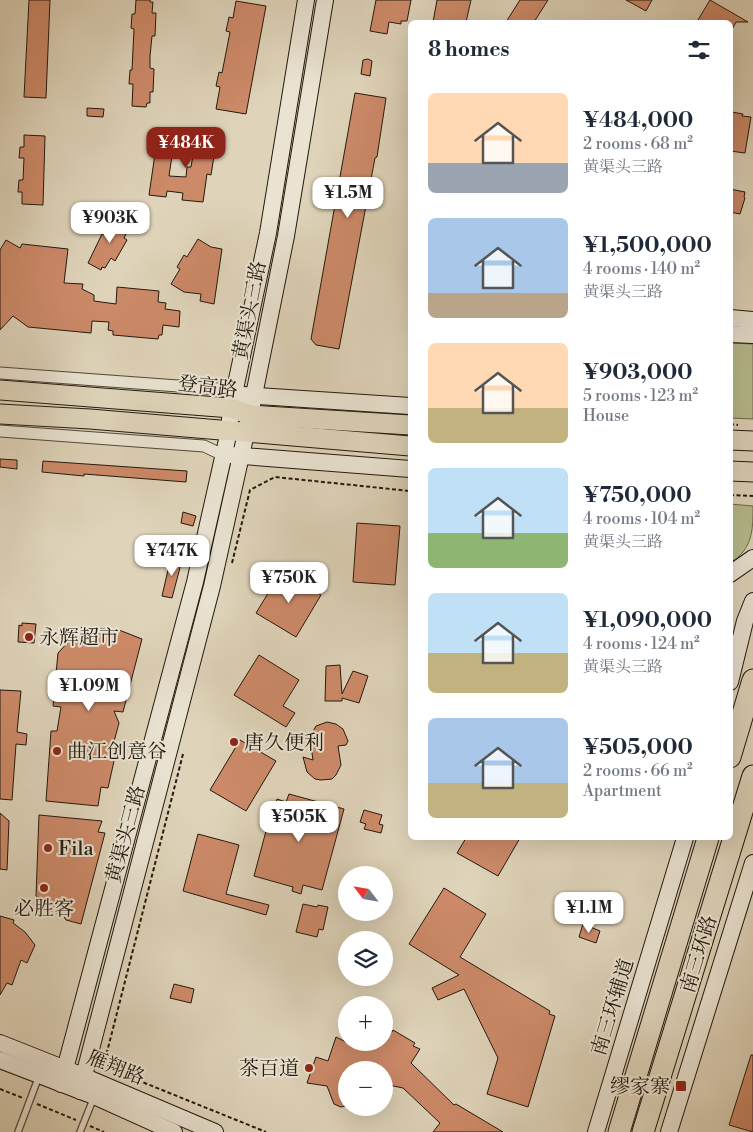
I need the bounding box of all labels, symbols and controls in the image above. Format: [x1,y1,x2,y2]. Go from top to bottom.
icon: filters [685,36,713,64]
text: 8 homes [428,37,510,63]
text: ¥484,000 [583,108,693,134]
icon: home [468,113,528,173]
pin: ¥484K [151,126,221,169]
text: ¥484K [157,133,215,153]
text: 2 rooms · 68 m² [583,134,693,154]
text: 黄渠头三路 [583,157,663,177]
pin: ¥1.5M [313,176,383,219]
text: ¥1.5M [323,183,373,203]
pin: ¥903K [75,202,145,244]
text: ¥903K [82,208,138,228]
text: ¥1,500,000 [583,233,712,259]
icon: home [468,238,528,298]
street label: 黄渠头三路 [229,259,272,362]
text: 4 rooms · 140 m² [583,259,700,279]
text: 黄渠头三路 [583,282,663,302]
text: ¥903,000 [583,360,693,386]
icon: home [468,363,528,423]
street label: 登高路 [177,371,239,404]
text: 5 rooms · 123 m² [583,386,698,406]
text: House [583,406,629,426]
text: ¥750,000 [583,483,692,509]
icon: home [468,488,528,548]
text: 4 rooms · 104 m² [583,509,700,529]
text: 黄渠头三路 [583,532,663,552]
pin: ¥747K [137,534,207,577]
text: ¥747K [145,541,199,561]
pin: ¥750K [254,562,324,604]
text: ¥750K [261,568,317,588]
text: ¥1,090,000 [583,608,712,634]
icon: home [468,613,528,673]
place label: 永辉超市 [39,626,119,651]
marker: 永辉超市 [23,631,35,643]
text: 4 rooms · 124 m² [583,634,700,654]
text: 黄渠头三路 [583,657,663,677]
pin: ¥1.09M [48,670,130,712]
text: ¥1.09M [59,676,120,696]
place label: 唐久便利 [244,731,324,756]
text: ¥505,000 [583,735,693,761]
marker: 唐久便利 [228,736,240,748]
icon: home [468,738,528,798]
place label: 曲江创意谷 [67,740,167,765]
marker: 曲江创意谷 [51,745,63,757]
text: 2 rooms · 66 m² [583,761,693,781]
text: Apartment [583,781,662,801]
street label: 黄渠头三路 [101,783,151,886]
pin: ¥505K [264,800,334,843]
text: ¥505K [271,807,327,827]
place label: Fila [58,837,94,862]
marker: Fila [42,842,54,854]
north arrow [338,866,392,921]
map controls [338,866,393,1116]
marker: 必胜客 [38,882,50,894]
pin: ¥1.1M [554,892,624,934]
place label: 必胜客 [14,897,74,922]
text: ¥1.1M [565,898,613,918]
street label: 南三环路 [676,913,723,996]
button: layers [338,931,393,986]
street label: 南三环辅道 [587,956,640,1059]
button: + [338,996,393,1051]
street label: 雁翔路 [83,1046,148,1091]
place label: 茶百道 [239,1057,299,1082]
button: − [338,1061,393,1116]
marker: 茶百道 [303,1062,315,1074]
place label: 缪家寨 [610,1075,670,1100]
marker: 缪家寨 [674,1079,688,1093]

